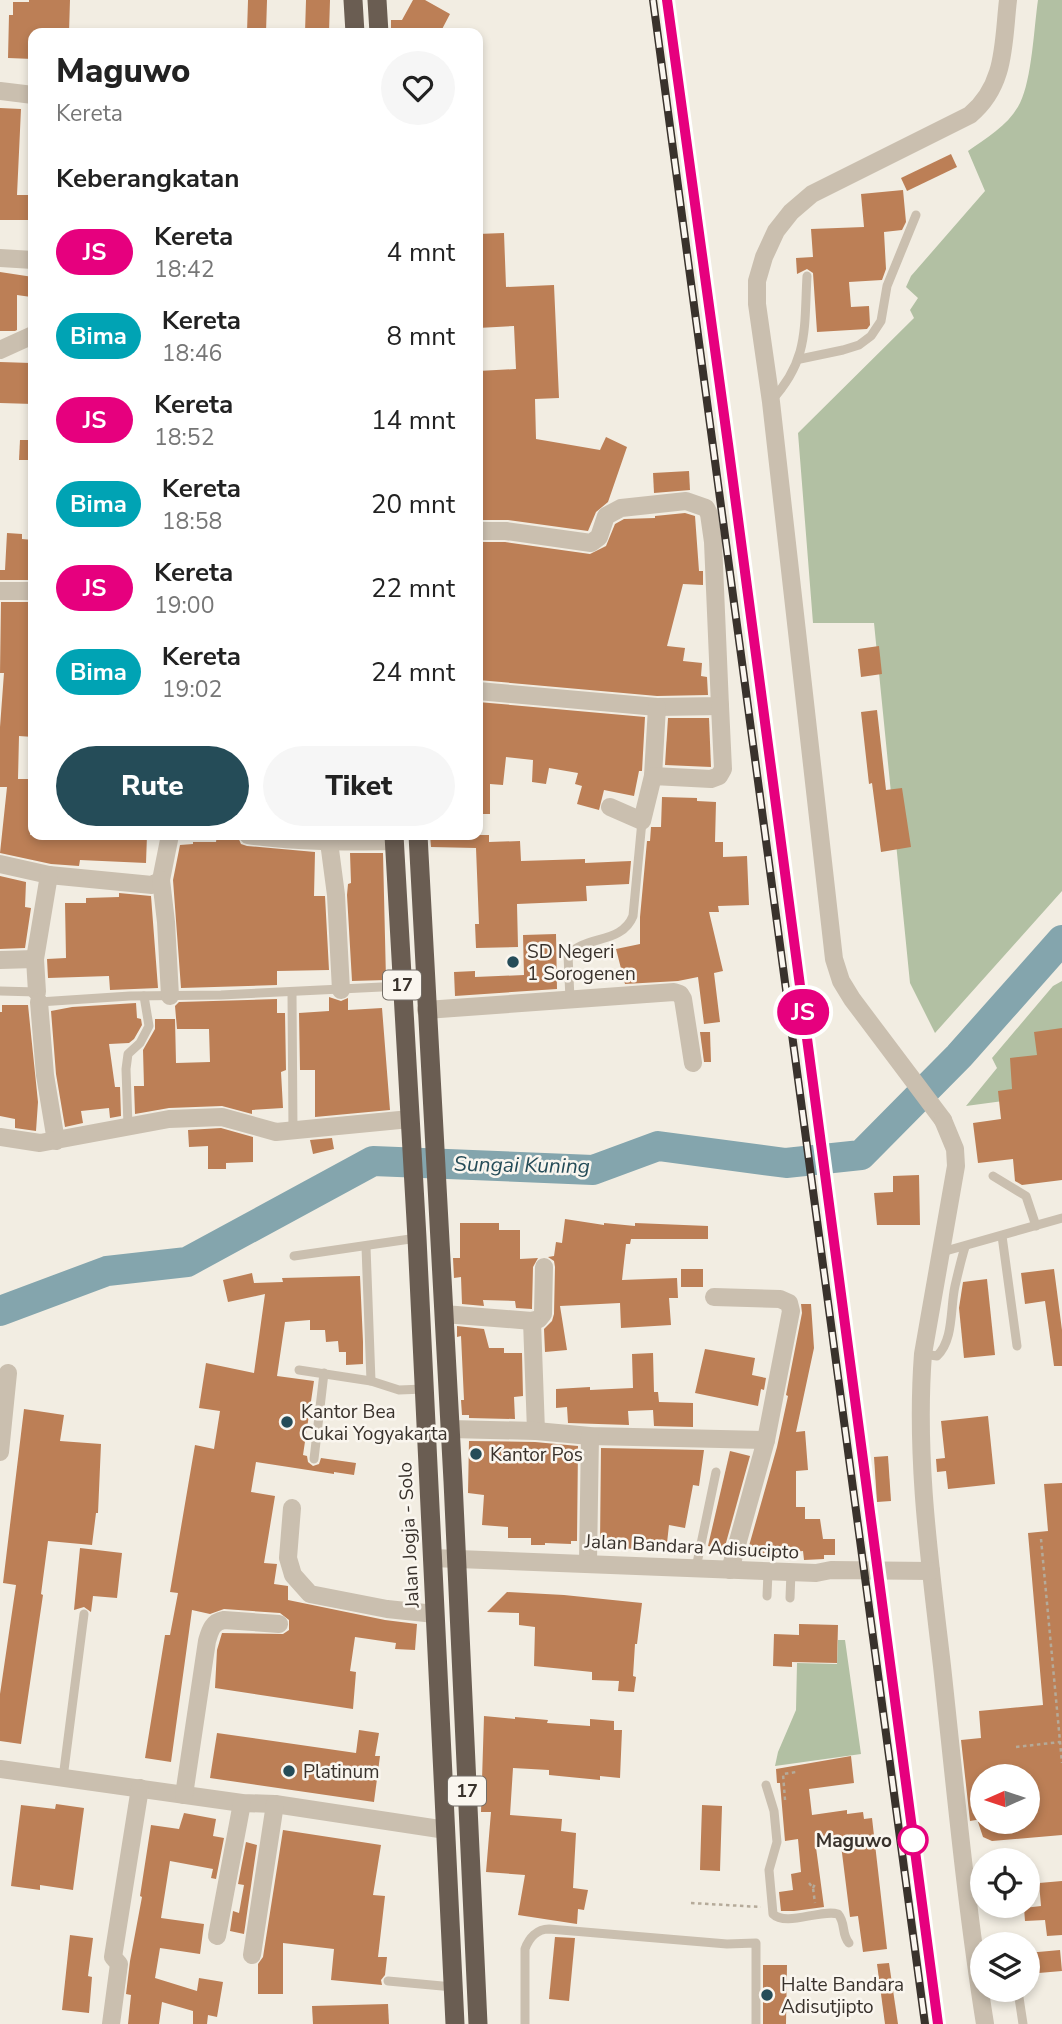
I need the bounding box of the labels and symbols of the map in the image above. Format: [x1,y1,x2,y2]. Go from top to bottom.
place label: SD Negeri 1 Sorogenen [527,939,636,987]
marker: SD Negeri 1 Sorogenen [505,954,521,970]
road number: 17 [383,970,421,1000]
line badge: JS [772,989,834,1035]
water label: Sungai Kuning [454,1150,590,1180]
place label: Kantor Bea Cukai Yogyakarta [301,1399,448,1447]
marker: Kantor Bea Cukai Yogyakarta [279,1414,295,1430]
place label: Kantor Pos [490,1442,583,1468]
marker: Kantor Pos [468,1446,484,1462]
street label: Jalan Jogja - Solo [392,1461,426,1610]
street label: Jalan Bandara Adisucipto [583,1528,800,1566]
place label: Platinum [303,1759,380,1785]
marker: Platinum [281,1763,297,1779]
north arrow [970,1764,1040,1834]
road number: 17 [448,1776,486,1806]
marker: Maguwo [898,1825,928,1855]
place label: Maguwo [816,1828,892,1854]
place label: Halte Bandara Adisutjipto [781,1972,904,2020]
marker: Halte Bandara Adisutjipto [759,1987,775,2003]

